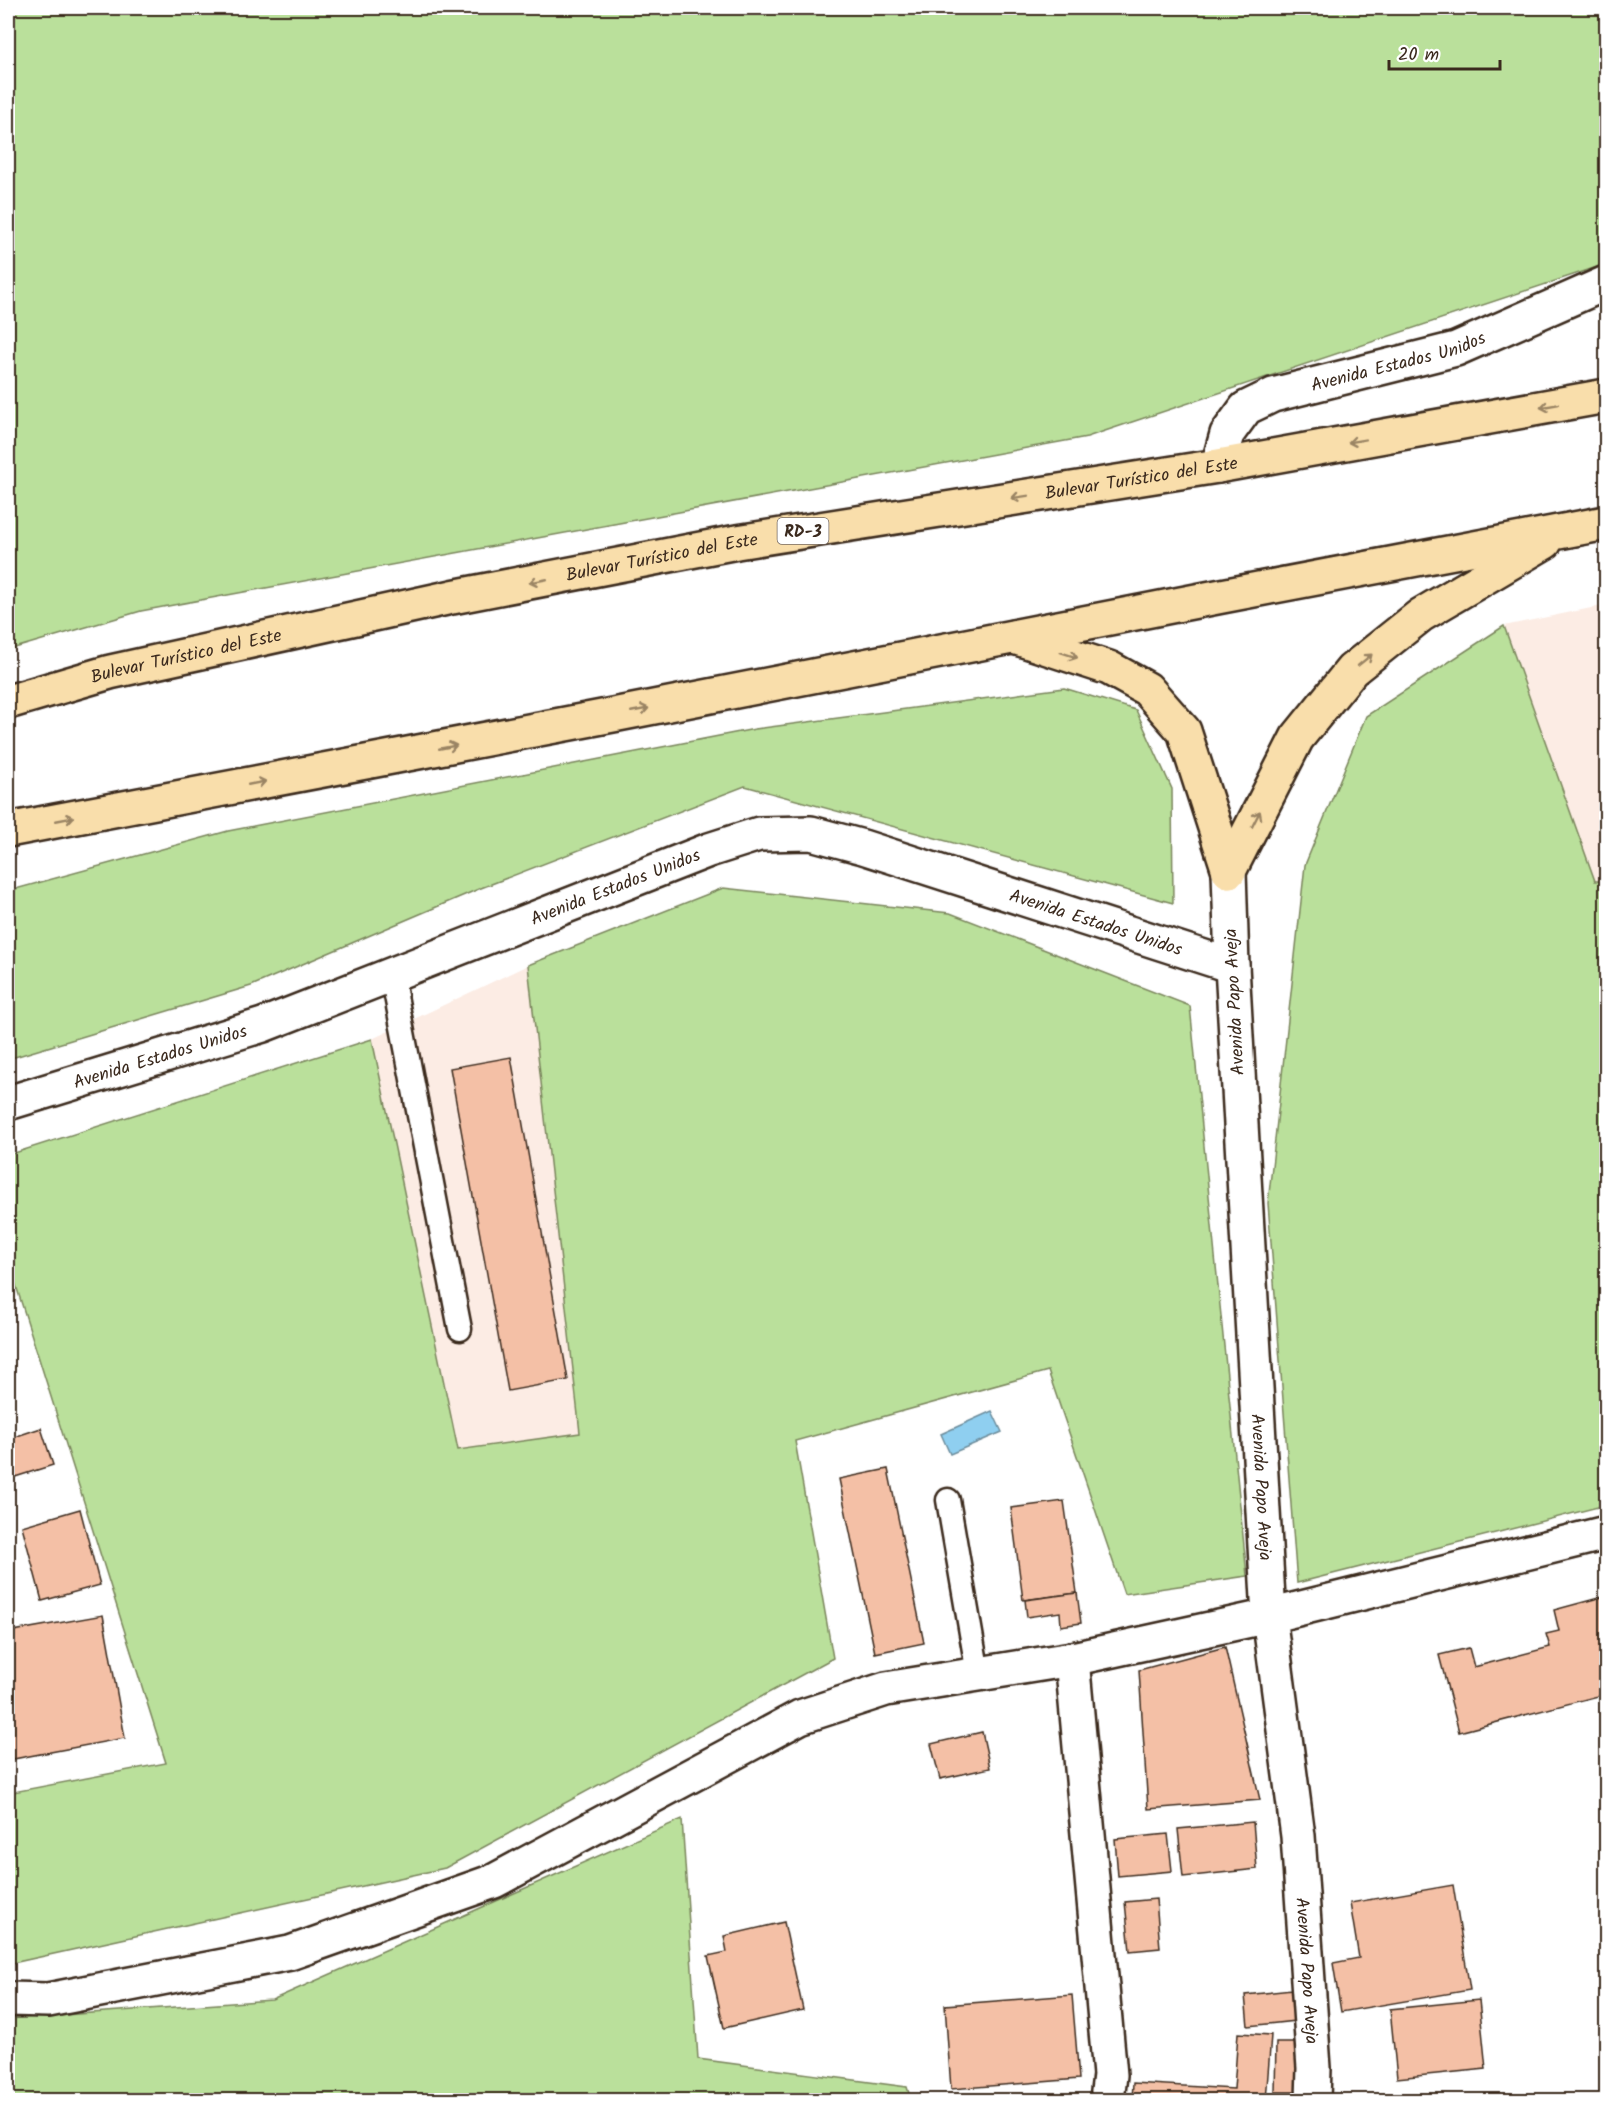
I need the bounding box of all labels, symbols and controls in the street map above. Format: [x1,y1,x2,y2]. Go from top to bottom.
scale bar [1389,33,1500,71]
text: 20 m [1398,41,1439,70]
street label: Avenida Estados Unidos [1308,324,1491,401]
one-way arrow [1540,401,1559,412]
one-way arrow [1348,435,1367,446]
street label: Bulevar Turístico del Este [1043,450,1240,509]
one-way arrow [1010,492,1030,503]
road number: RD-3 [778,518,828,544]
street label: Bulevar Turístico del Este [564,526,760,591]
one-way arrow [529,576,548,587]
street label: Bulevar Turístico del Este [87,622,284,693]
one-way arrow [1059,650,1078,661]
one-way arrow [1357,653,1373,666]
one-way arrow [629,704,649,715]
one-way arrow [438,741,458,752]
one-way arrow [246,777,266,788]
one-way arrow [1250,811,1262,829]
one-way arrow [55,813,74,824]
street label: Avenida Estados Unidos [526,842,705,935]
street label: Avenida Estados Unidos [1005,882,1186,965]
street label: Avenida Papo Aveja [1217,928,1254,1076]
street label: Avenida Estados Unidos [70,1018,251,1098]
street label: Avenida Papo Aveja [1242,1413,1279,1562]
street label: Avenida Papo Aveja [1286,1896,1325,2045]

